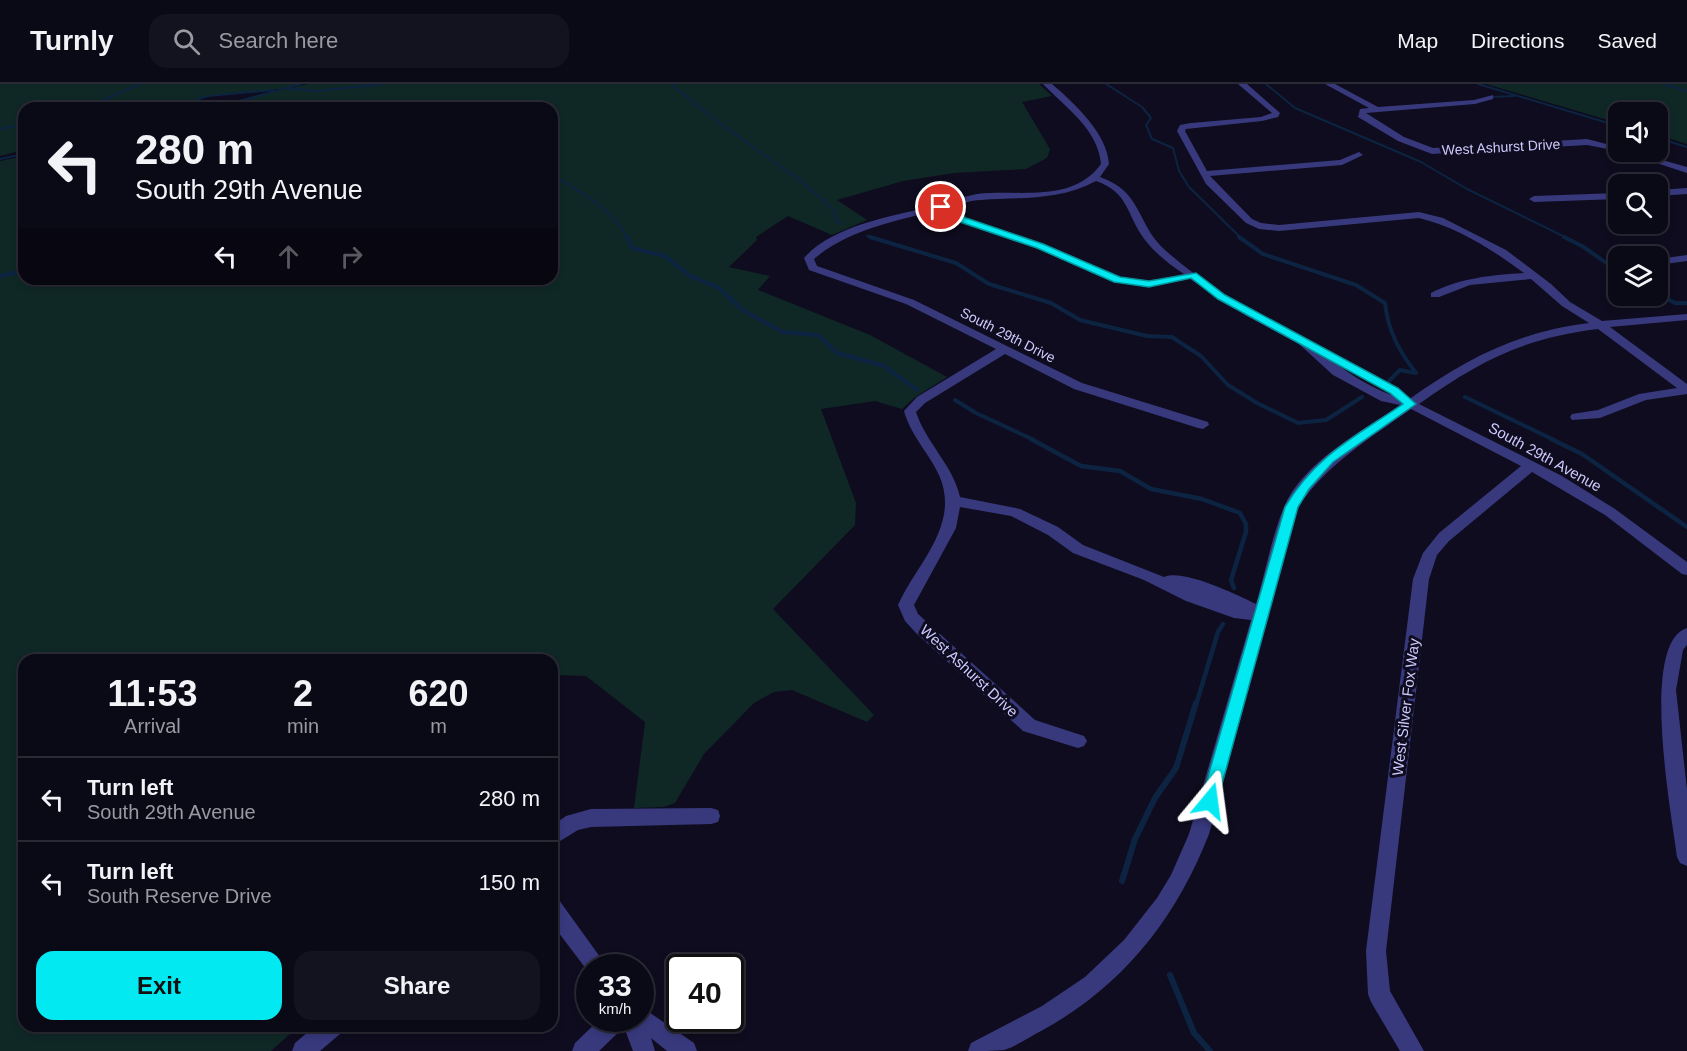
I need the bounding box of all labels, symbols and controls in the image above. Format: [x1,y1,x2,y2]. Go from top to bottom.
search box [149,14,569,68]
text: Turnly [30,25,113,56]
icon: search [170,25,203,58]
text: Search here [218,28,338,53]
text: Map [1397,29,1438,52]
text: Directions [1471,29,1564,52]
text: Saved [1597,29,1657,52]
map controls [1608,102,1668,306]
button: sound [1608,102,1668,162]
icon: left [36,126,114,204]
text: 280 m [135,126,254,173]
street label: West Ashurst Drive [1441,136,1561,158]
button: search [1608,174,1668,234]
text: South 29th Avenue [135,175,363,205]
pin [915,181,966,232]
icon: arrive [924,190,957,223]
icon: left [209,240,242,273]
icon: ahead [272,240,305,273]
icon: right [335,240,368,273]
button: layers [1608,246,1668,306]
street label: South 29th Drive [958,304,1058,366]
street label: South 29th Avenue [1486,418,1605,495]
street label: West Ashurst Drive [917,621,1022,720]
street label: West Silver Fox Way [1389,637,1422,777]
text: 11:53 [107,673,197,714]
text: 2 [293,673,313,714]
text: 620 [409,673,469,714]
text: Arrival [124,715,181,737]
text: min [287,715,319,737]
text: m [430,715,447,737]
position arrow [1178,769,1242,833]
text: Turn left [87,775,173,800]
icon: left [36,783,69,816]
text: 280 m [479,786,540,811]
text: South 29th Avenue [87,801,256,823]
text: Turn left [87,859,173,884]
icon: left [36,867,69,900]
text: 150 m [479,870,540,895]
text: South Reserve Drive [87,885,272,907]
button: Exit [36,951,282,1020]
button: Share [294,951,540,1020]
speed limit sign: 40 [666,954,744,1032]
text: 33 [598,969,632,1002]
text: km/h [599,1000,631,1017]

